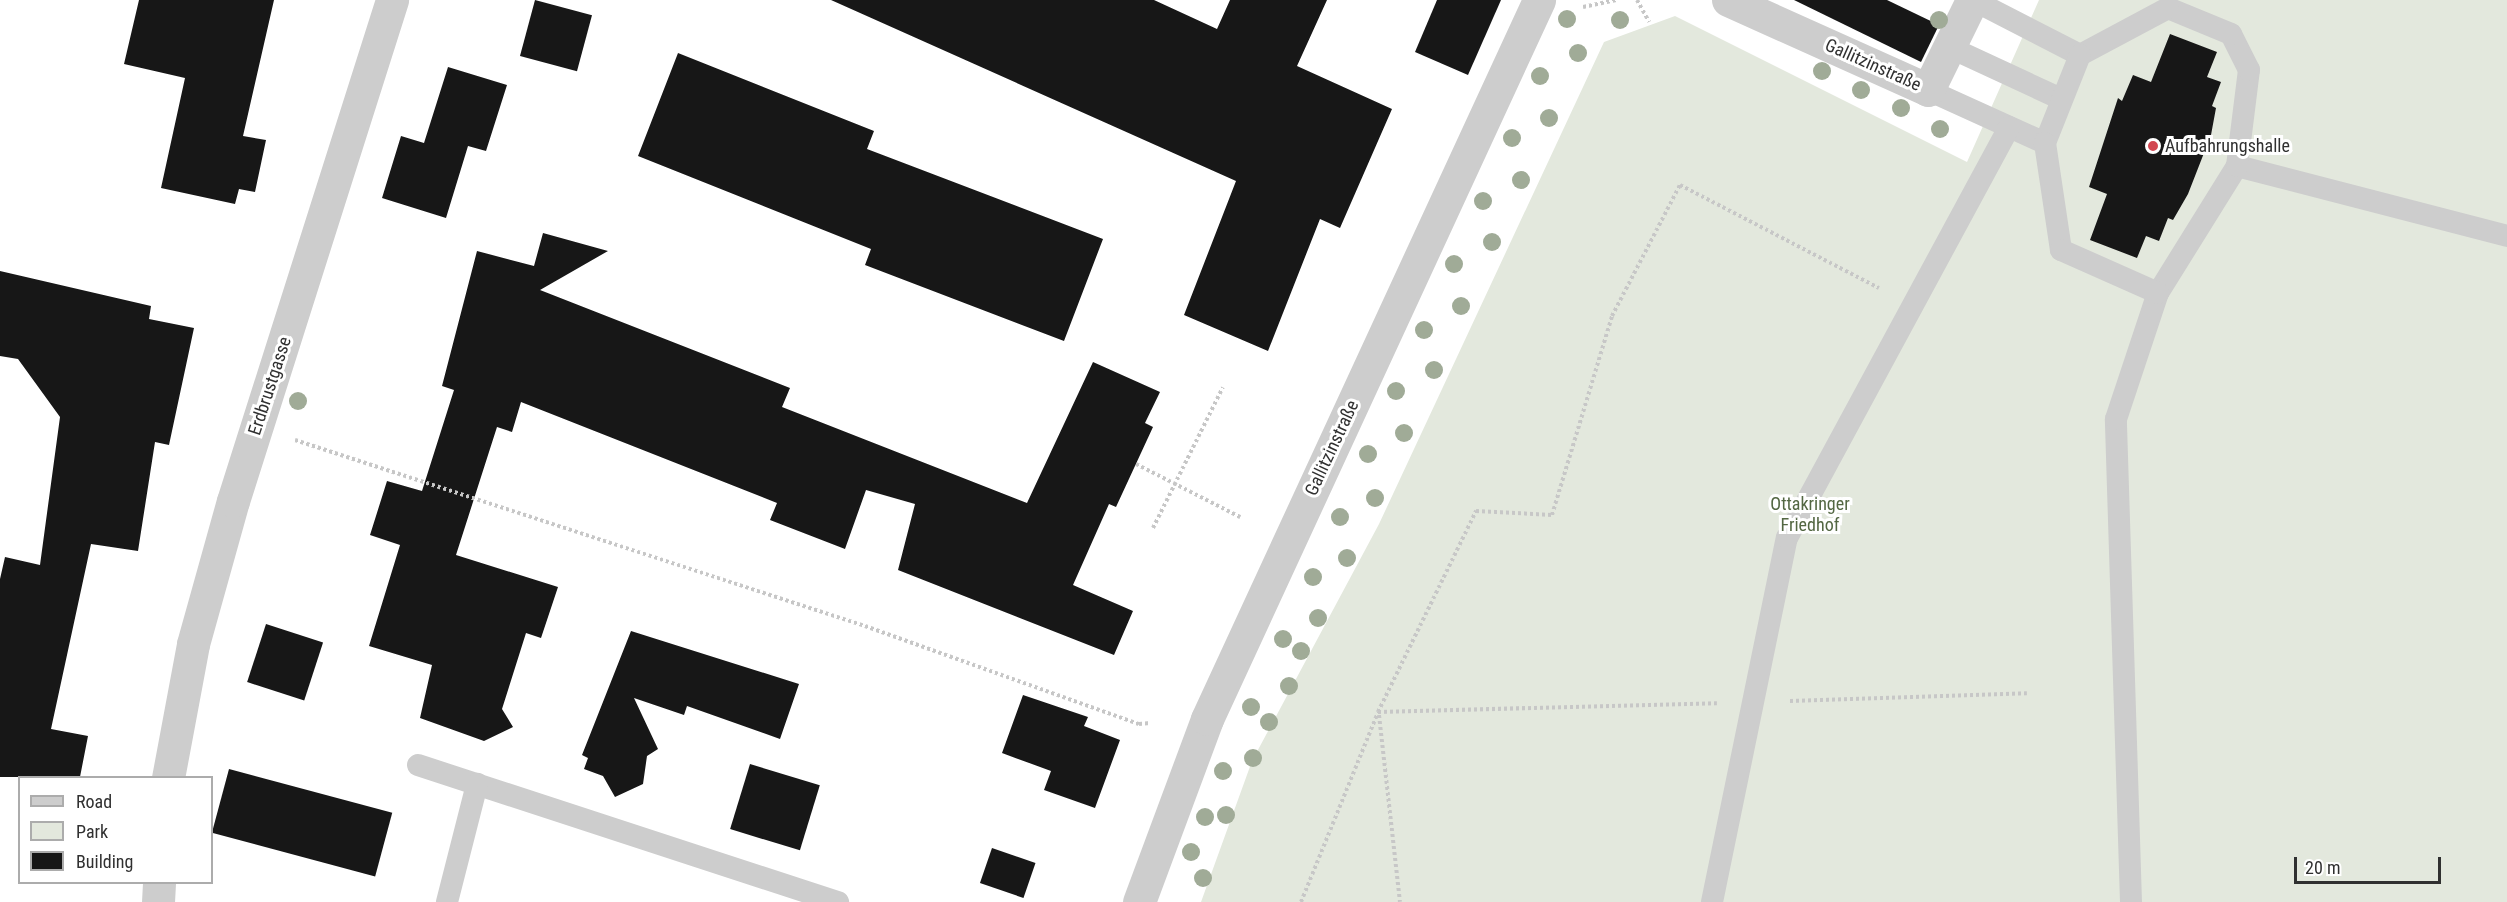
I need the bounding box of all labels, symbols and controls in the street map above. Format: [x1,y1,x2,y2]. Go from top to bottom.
street label: Gallitzinstraße [1822,34,1924,96]
place label: Aufbahrungshalle [2165,135,2290,157]
marker: Aufbahrungshalle [2146,139,2160,153]
street label: Erdbrustgasse [244,334,296,438]
street label: Gallitzinstraße [1300,397,1364,499]
park label: Ottakringer Friedhof [1770,494,1850,536]
legend [18,776,213,884]
text: Road [76,791,112,812]
text: Park [76,821,108,842]
scale bar [2297,845,2444,883]
text: Building [76,851,133,872]
text: 20 m [2305,857,2340,878]

